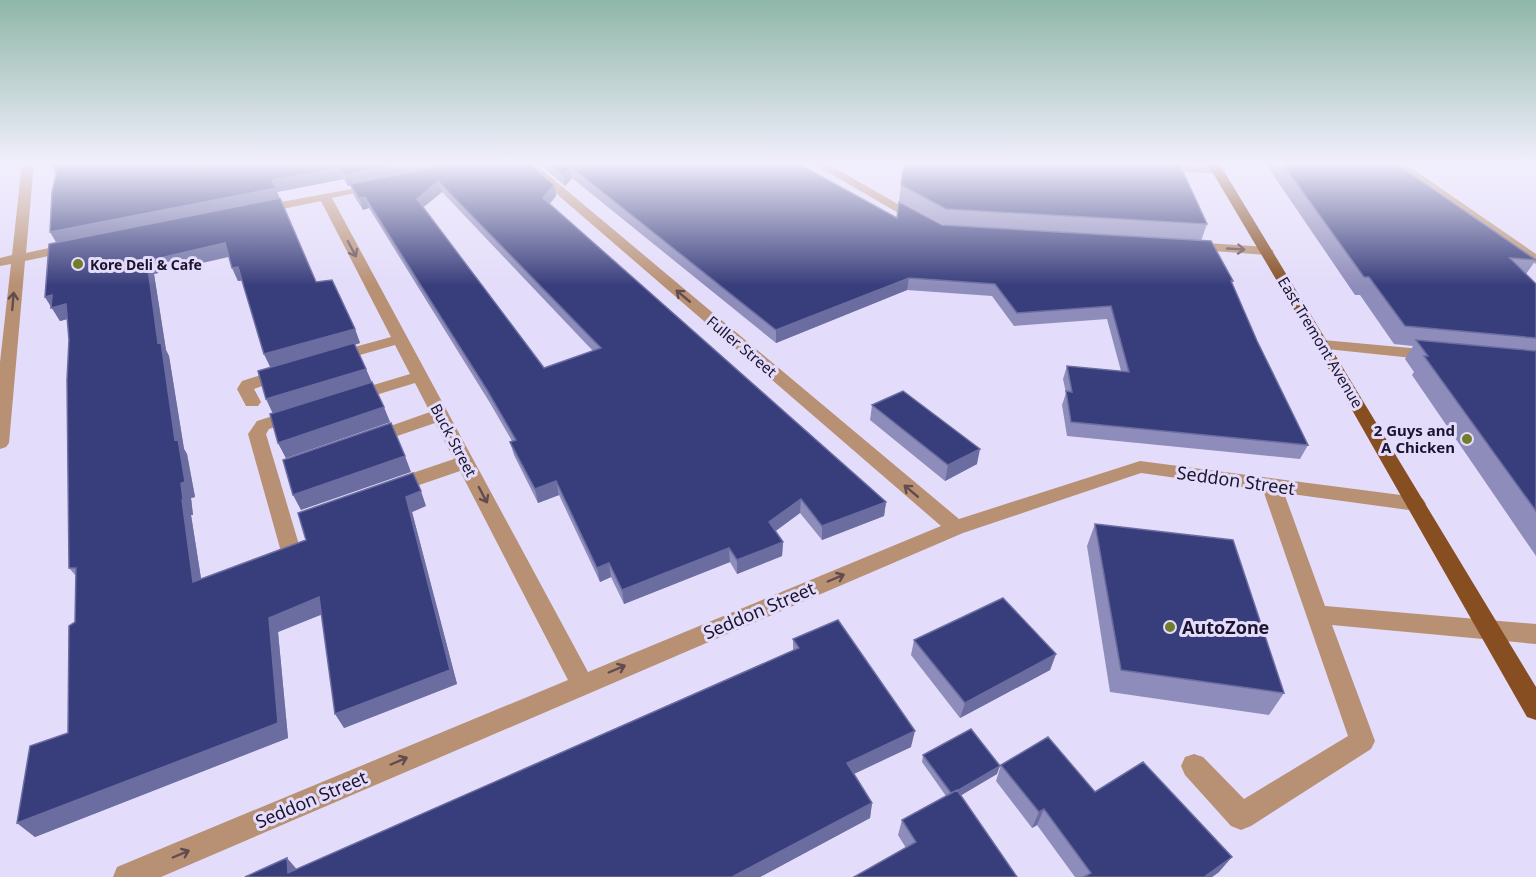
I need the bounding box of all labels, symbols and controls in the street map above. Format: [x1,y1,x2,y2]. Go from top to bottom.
one-way arrow [347,239,358,257]
one-way arrow [1225,243,1245,254]
place label: Kore Deli & Cafe [90,255,202,274]
marker: Kore Deli & Cafe [71,257,85,271]
street label: East Tremont Avenue [1274,273,1368,411]
one-way arrow [676,289,691,303]
one-way arrow [8,291,19,311]
street label: Fuller Street [703,311,782,381]
street label: Buck Street [426,400,482,481]
place label: 2 Guys and A Chicken [1374,420,1455,457]
marker: 2 Guys and A Chicken [1460,432,1474,446]
street label: Seddon Street [1175,460,1297,500]
one-way arrow [903,484,919,497]
one-way arrow [477,486,489,503]
one-way arrow [827,572,845,583]
street label: Seddon Street [699,575,819,644]
place label: AutoZone [1182,615,1269,639]
marker: AutoZone [1163,620,1177,634]
one-way arrow [608,663,626,674]
one-way arrow [390,755,408,766]
street label: Seddon Street [251,764,371,833]
one-way arrow [171,848,190,859]

